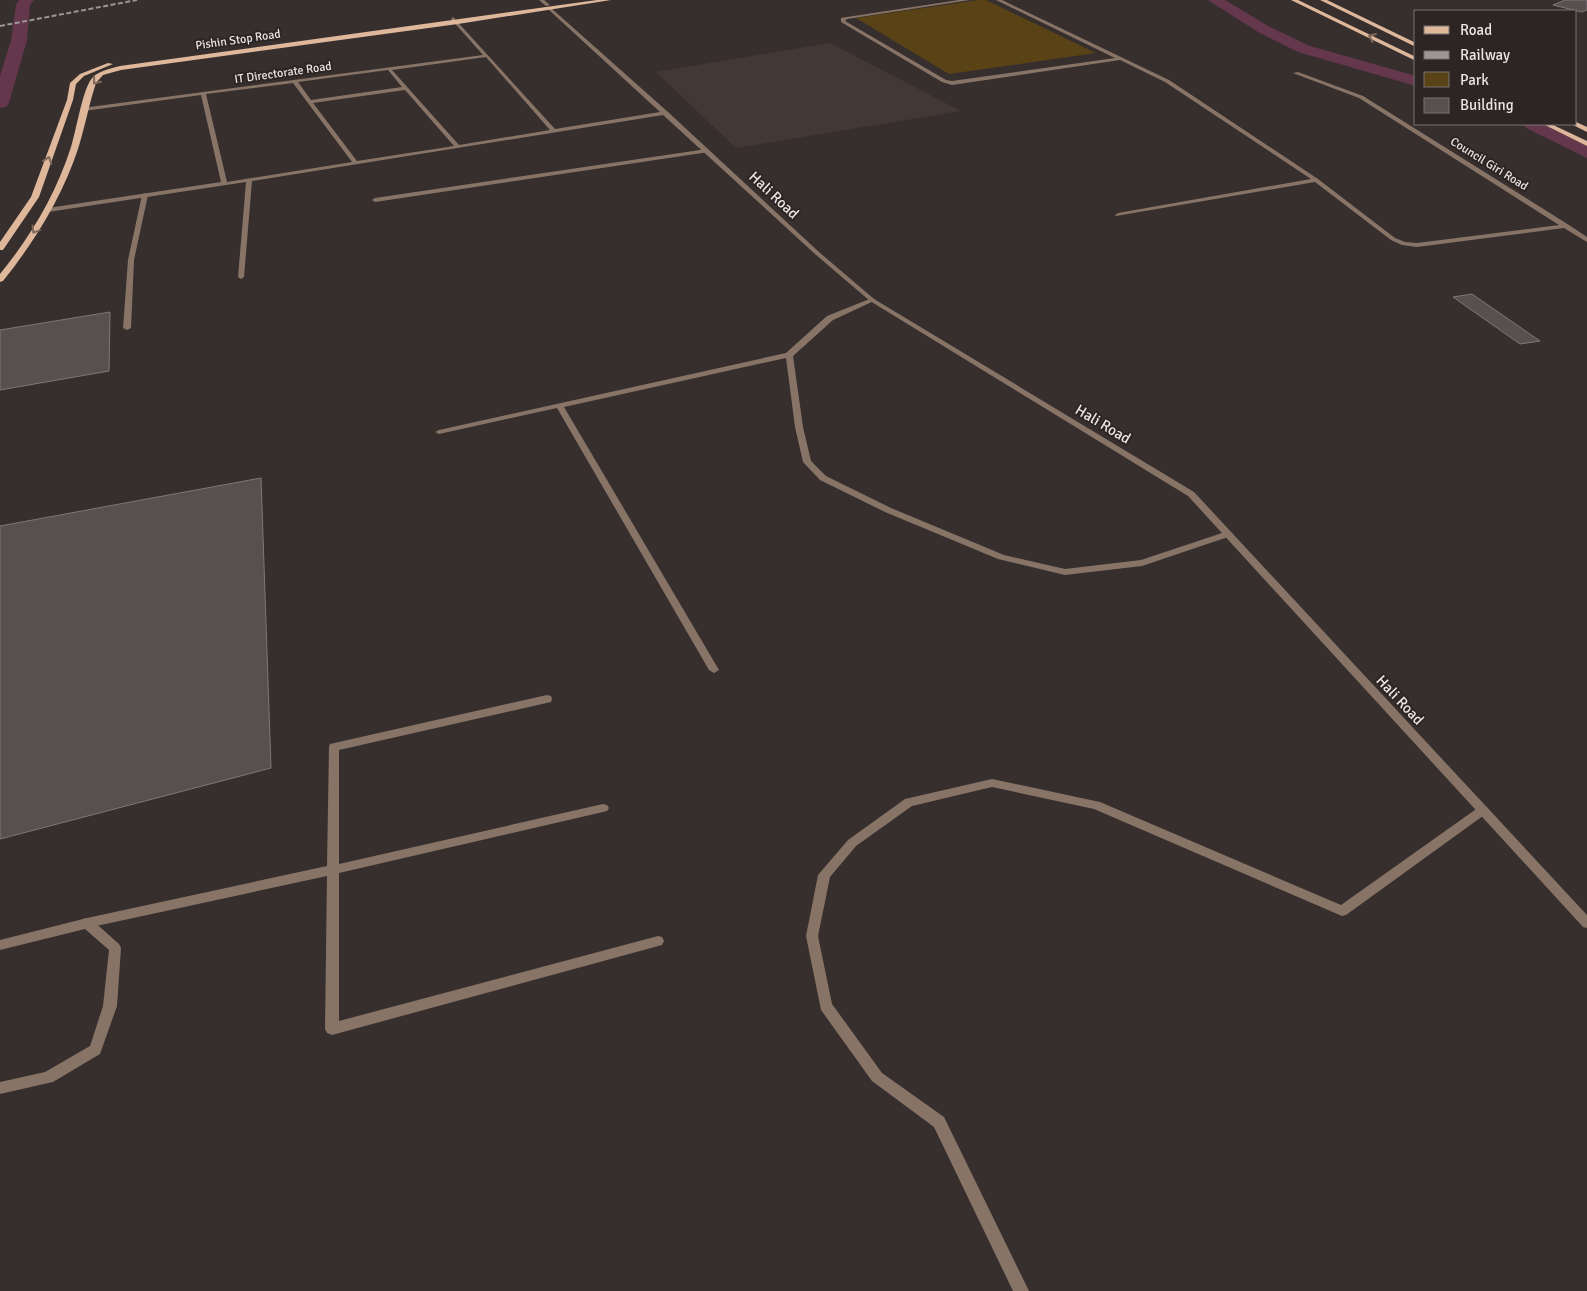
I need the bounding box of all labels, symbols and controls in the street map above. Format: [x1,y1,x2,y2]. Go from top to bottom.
legend [1414,10,1577,125]
text: Road [1460,21,1492,39]
street label: Pishin Stop Road [194,27,282,53]
one-way arrow [1368,33,1377,43]
text: Railway [1460,46,1510,64]
street label: IT Directorate Road [233,59,333,87]
text: Park [1460,71,1489,89]
one-way arrow [94,75,102,84]
text: Building [1460,96,1514,114]
street label: Council Giri Road [1447,134,1531,194]
one-way arrow [42,156,52,165]
street label: Hali Road [745,167,803,223]
one-way arrow [32,225,42,234]
street label: Hali Road [1072,400,1134,448]
street label: Hali Road [1372,671,1428,729]

